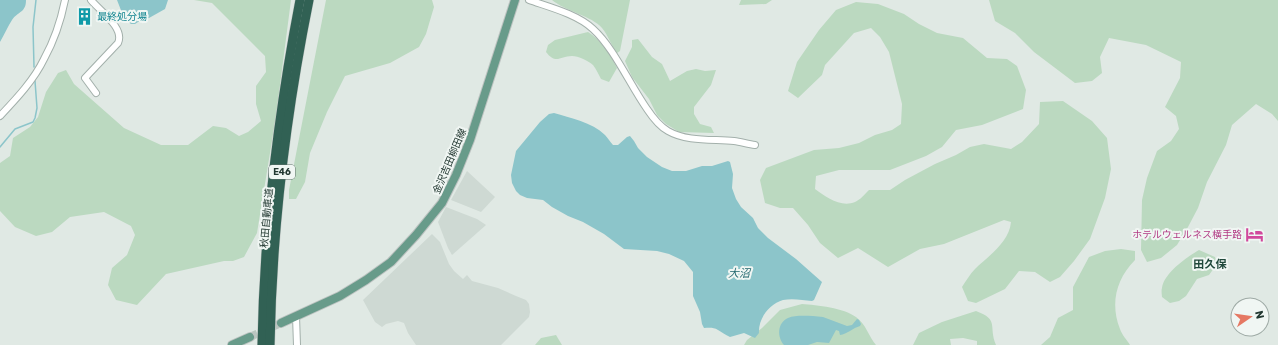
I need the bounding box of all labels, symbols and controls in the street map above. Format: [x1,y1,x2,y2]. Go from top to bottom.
building icon: 最終処分場 [74,6,94,26]
place label: 最終処分場 [97,11,147,23]
street label: 金沢吉田柳田線 [431,127,469,196]
road number: E46 [269,165,295,179]
street label: 秋田自動車道 [258,188,276,248]
hotel icon: ホテルウェルネス横手路 [1245,224,1265,244]
place label: ホテルウェルネス横手路 [1132,229,1242,241]
district label: 田久保 [1194,258,1227,271]
water label: 大沼 [728,267,752,280]
north arrow [1230,297,1270,337]
text: N [1252,310,1266,320]

